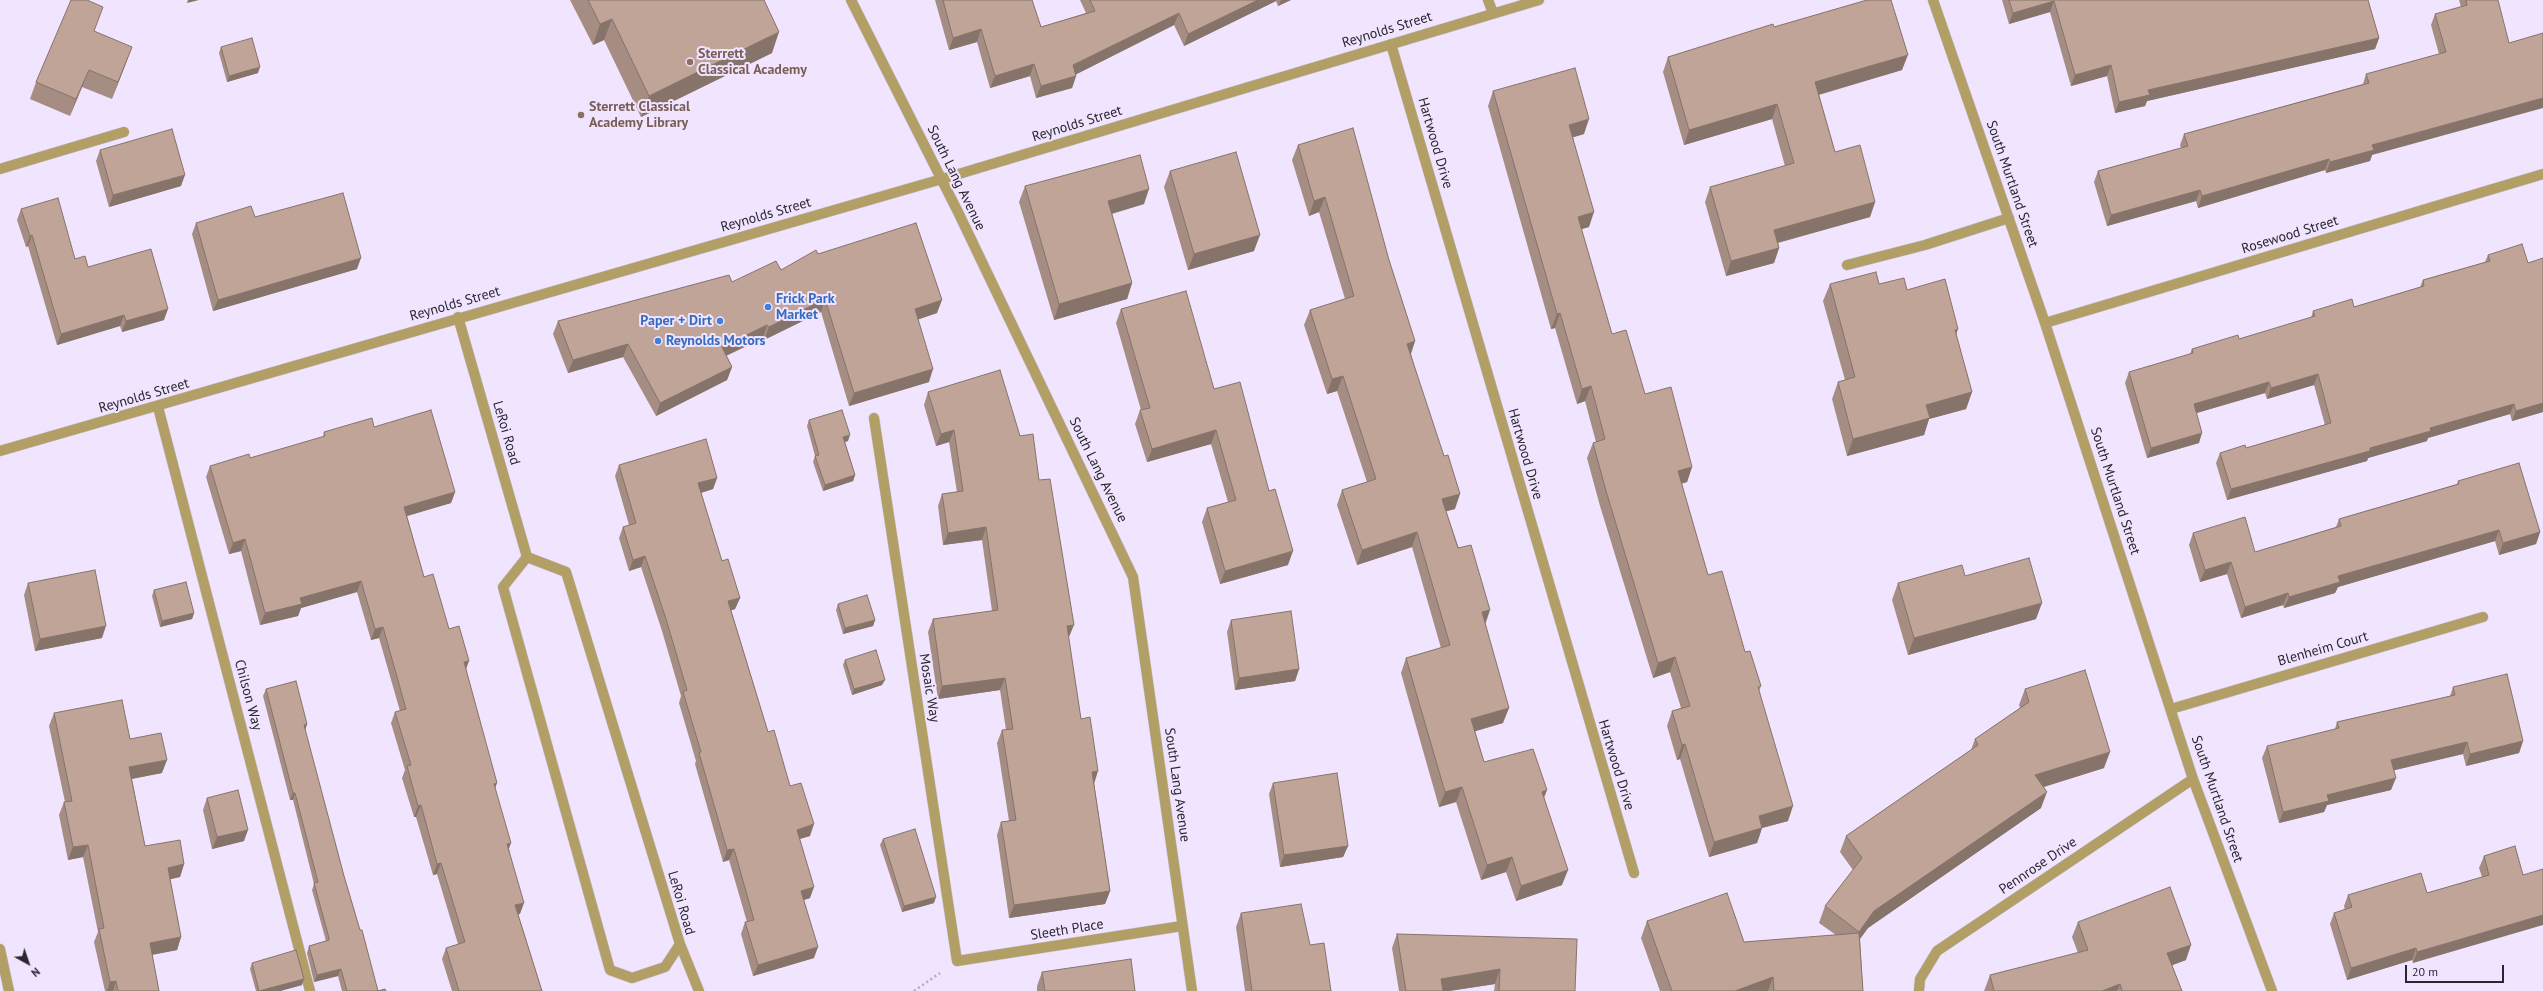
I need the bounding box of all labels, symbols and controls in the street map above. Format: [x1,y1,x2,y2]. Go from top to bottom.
street label: Reynolds Street [1340,8,1434,52]
place label: Sterrett Classical Academy [698,46,807,78]
marker: Sterrett Classical Academy [685,57,695,67]
street label: Hartwood Drive [1414,95,1456,191]
place label: Sterrett Classical Academy Library [589,99,690,132]
street label: Reynolds Street [1030,102,1124,146]
marker: Sterrett Classical Academy Library [576,110,586,120]
street label: South Murtland Street [1982,118,2042,250]
street label: South Lang Avenue [923,123,989,233]
street label: Reynolds Street [719,194,813,236]
street label: Rosewood Street [2240,212,2340,258]
street label: Reynolds Street [408,283,502,325]
place label: Frick Park Market [776,291,835,324]
marker: Frick Park Market [763,302,773,312]
place label: Paper + Dirt [640,313,712,329]
marker: Paper + Dirt [715,316,725,326]
place label: Reynolds Motors [666,333,765,349]
marker: Reynolds Motors [653,336,663,346]
street label: Reynolds Street [97,375,191,417]
street label: LeRoi Road [489,399,523,467]
street label: Hartwood Drive [1504,406,1546,502]
street label: South Lang Avenue [1065,415,1131,525]
street label: South Murtland Street [2086,425,2144,557]
street label: Blenheim Court [2276,628,2370,670]
street label: Mosaic Way [915,652,943,724]
street label: Chilson Way [230,658,266,732]
street label: Hartwood Drive [1594,718,1638,812]
street label: South Lang Avenue [1161,727,1193,843]
street label: South Murtland Street [2187,733,2247,865]
street label: Pennrose Drive [1996,834,2080,898]
street label: LeRoi Road [664,869,698,937]
street label: Sleeth Place [1029,916,1105,944]
north arrow [8,943,48,983]
scale bar [2407,957,2506,983]
text: 20 m [2412,964,2438,979]
text: N [28,965,43,980]

